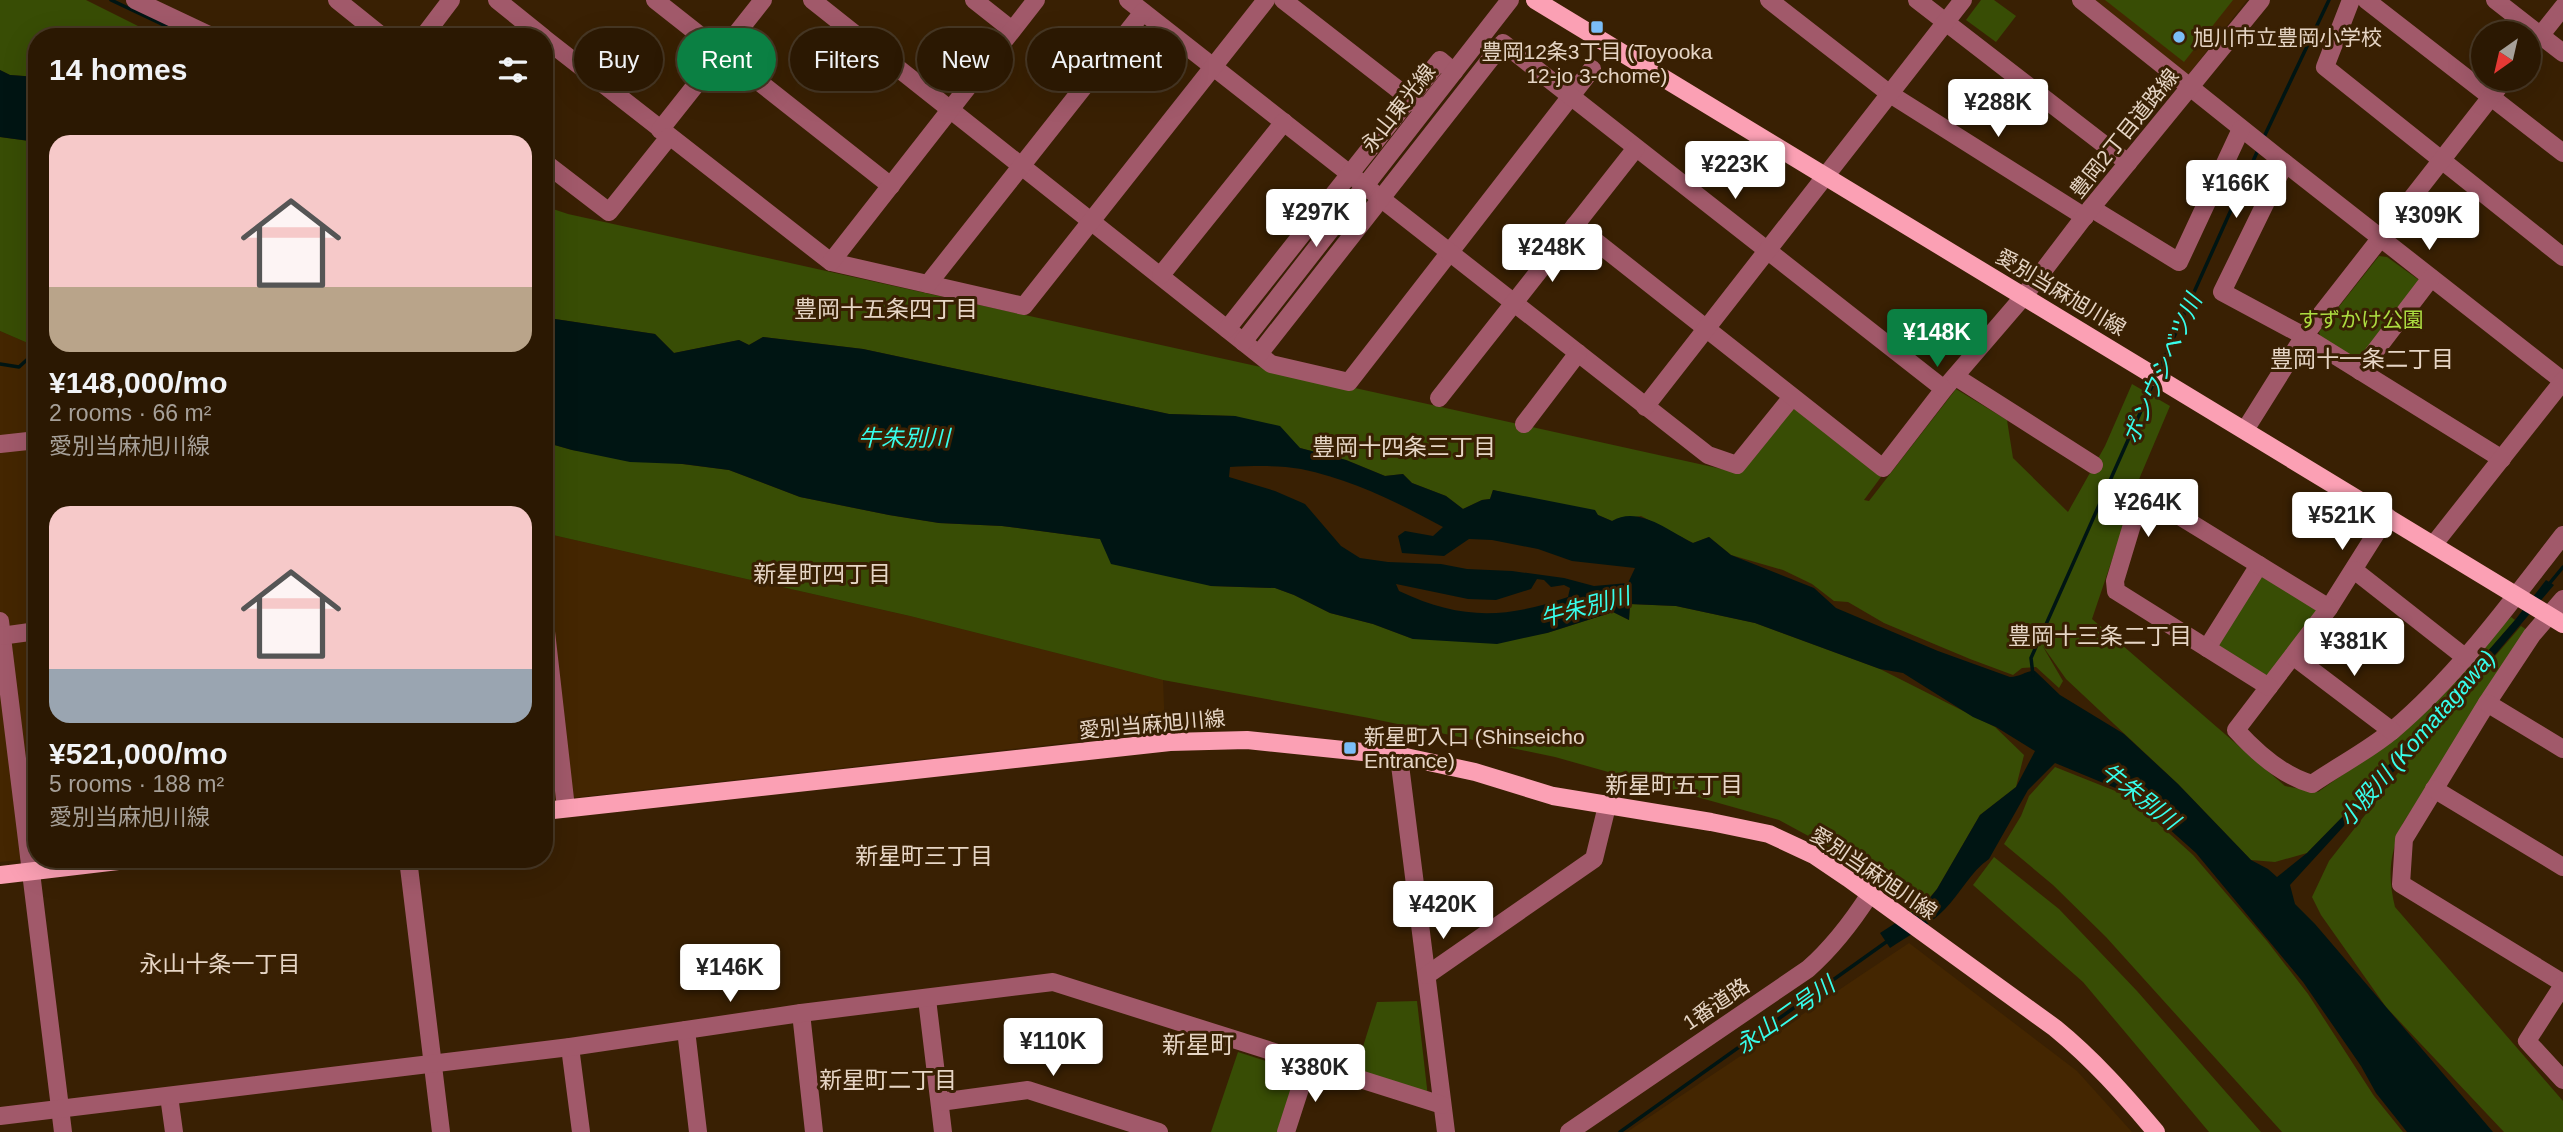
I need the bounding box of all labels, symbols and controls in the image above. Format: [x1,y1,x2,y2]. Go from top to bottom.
marker: 豊岡12条3丁目 (Toyooka 12-jo 3-chome) [1589,19,1605,35]
north arrow [2471,21,2541,91]
map controls [2471,21,2541,91]
place label: 旭川市立豊岡小学校 [2193,26,2382,49]
chip: Buy [574,28,663,91]
chip: Rent [677,28,776,91]
chip: Filters [790,28,903,91]
chip: New [917,28,1013,91]
chip: Apartment [1027,28,1186,91]
marker: 旭川市立豊岡小学校 [2171,29,2187,45]
place label: 豊岡12条3丁目 (Toyooka 12-jo 3-chome) [1481,40,1713,87]
icon: filters [494,51,532,89]
text: 14 homes [49,53,187,86]
street label: 永山東光線 [1357,60,1439,156]
street label: 豊岡2丁目道路線 [2065,64,2183,202]
pin: ¥288K [1949,80,2047,139]
text: ¥288K [1964,89,2032,115]
pin: ¥223K [1686,142,1784,201]
text: ¥223K [1701,151,1769,177]
pin: ¥166K [2187,160,2285,220]
text: ¥166K [2202,170,2270,196]
icon: home [228,180,354,306]
pin: ¥297K [1267,190,1365,249]
pin: ¥309K [2380,192,2478,252]
text: ¥297K [1282,199,1350,225]
text: ¥309K [2395,202,2463,228]
pin: ¥248K [1503,224,1601,284]
text: ¥248K [1518,234,1586,260]
street label: 愛別当麻旭川線 [1992,244,2130,340]
water label: ポンウシベツ川 [2117,287,2208,448]
district label: 豊岡十五条四丁目 [794,296,978,322]
park label: すずかけ公園 [2298,308,2424,331]
pin: ¥148K [1888,310,1986,369]
text: ¥148K [1903,319,1971,345]
district label: 豊岡十一条二丁目 [2270,346,2454,372]
text: ¥148,000/mo [49,366,227,399]
text: 2 rooms · 66 m² [49,400,211,426]
water label: 牛朱別川 [858,425,953,451]
text: 愛別当麻旭川線 [49,433,210,459]
district label: 豊岡十四条三丁目 [1312,434,1496,460]
pin: ¥264K [2099,480,2197,539]
text: ¥264K [2114,489,2182,515]
pin: ¥521K [2293,492,2391,552]
text: ¥521K [2308,502,2376,528]
icon: home [228,551,354,677]
district label: 新星町四丁目 [753,561,891,587]
water label: 牛朱別川 [1537,582,1636,631]
pin: ¥381K [2305,618,2403,678]
district label: 豊岡十三条二丁目 [2008,623,2192,649]
text: ¥381K [2320,628,2388,654]
water label: 小股川 (Komatagawa) [2333,645,2501,831]
street label: 愛別当麻旭川線 [1078,706,1226,742]
place label: 新星町入口 (Shinseicho Entrance) [1364,725,1585,772]
text: ¥521,000/mo [49,737,227,770]
marker: 新星町入口 (Shinseicho Entrance) [1342,740,1358,756]
water label: 牛朱別川 [2096,757,2187,836]
text: 5 rooms · 188 m² [49,771,224,797]
district label: 新星町五丁目 [1605,772,1743,798]
text: 愛別当麻旭川線 [49,804,210,830]
street label: 愛別当麻旭川線 [1807,822,1941,924]
district label: 新星町三丁目 [855,843,993,869]
pin: ¥420K [1394,881,1492,941]
text: ¥420K [1409,891,1477,917]
pin: ¥146K [681,944,779,1004]
district label: 永山十条一丁目 [140,951,301,977]
text: ¥146K [696,954,764,980]
water label: 永山二号川 [1730,970,1842,1059]
street label: 1番道路 [1679,974,1753,1034]
pin: ¥110K [1004,1018,1102,1078]
text: ¥110K [1020,1028,1086,1054]
district label: 新星町 [1162,1031,1234,1058]
pin: ¥380K [1266,1044,1364,1104]
text: ¥380K [1281,1054,1349,1080]
district label: 新星町二丁目 [819,1067,957,1093]

